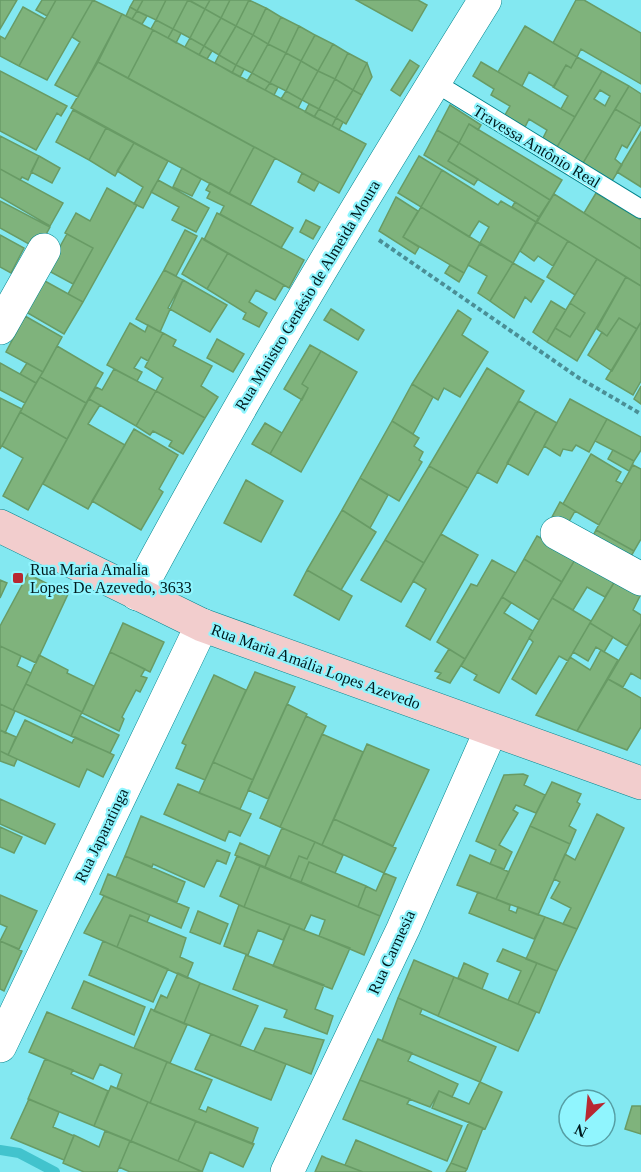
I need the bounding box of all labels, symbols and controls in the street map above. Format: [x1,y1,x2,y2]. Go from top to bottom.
street label: Travessa Antônio Real [470,102,604,191]
street label: Rua Ministro Genésio de Almeida Moura [232,177,383,413]
place label: Rua Maria Amalia Lopes De Azevedo, 3633 [30,561,192,597]
marker: Rua Maria Amalia Lopes De Azevedo, 3633 [11,571,25,585]
street label: Rua Maria Amália Lopes Azevedo [209,621,423,713]
street label: Rua Japaratinga [71,785,132,886]
street label: Rua Carmesia [365,908,418,997]
north arrow [557,1088,617,1148]
text: N [571,1121,590,1141]

